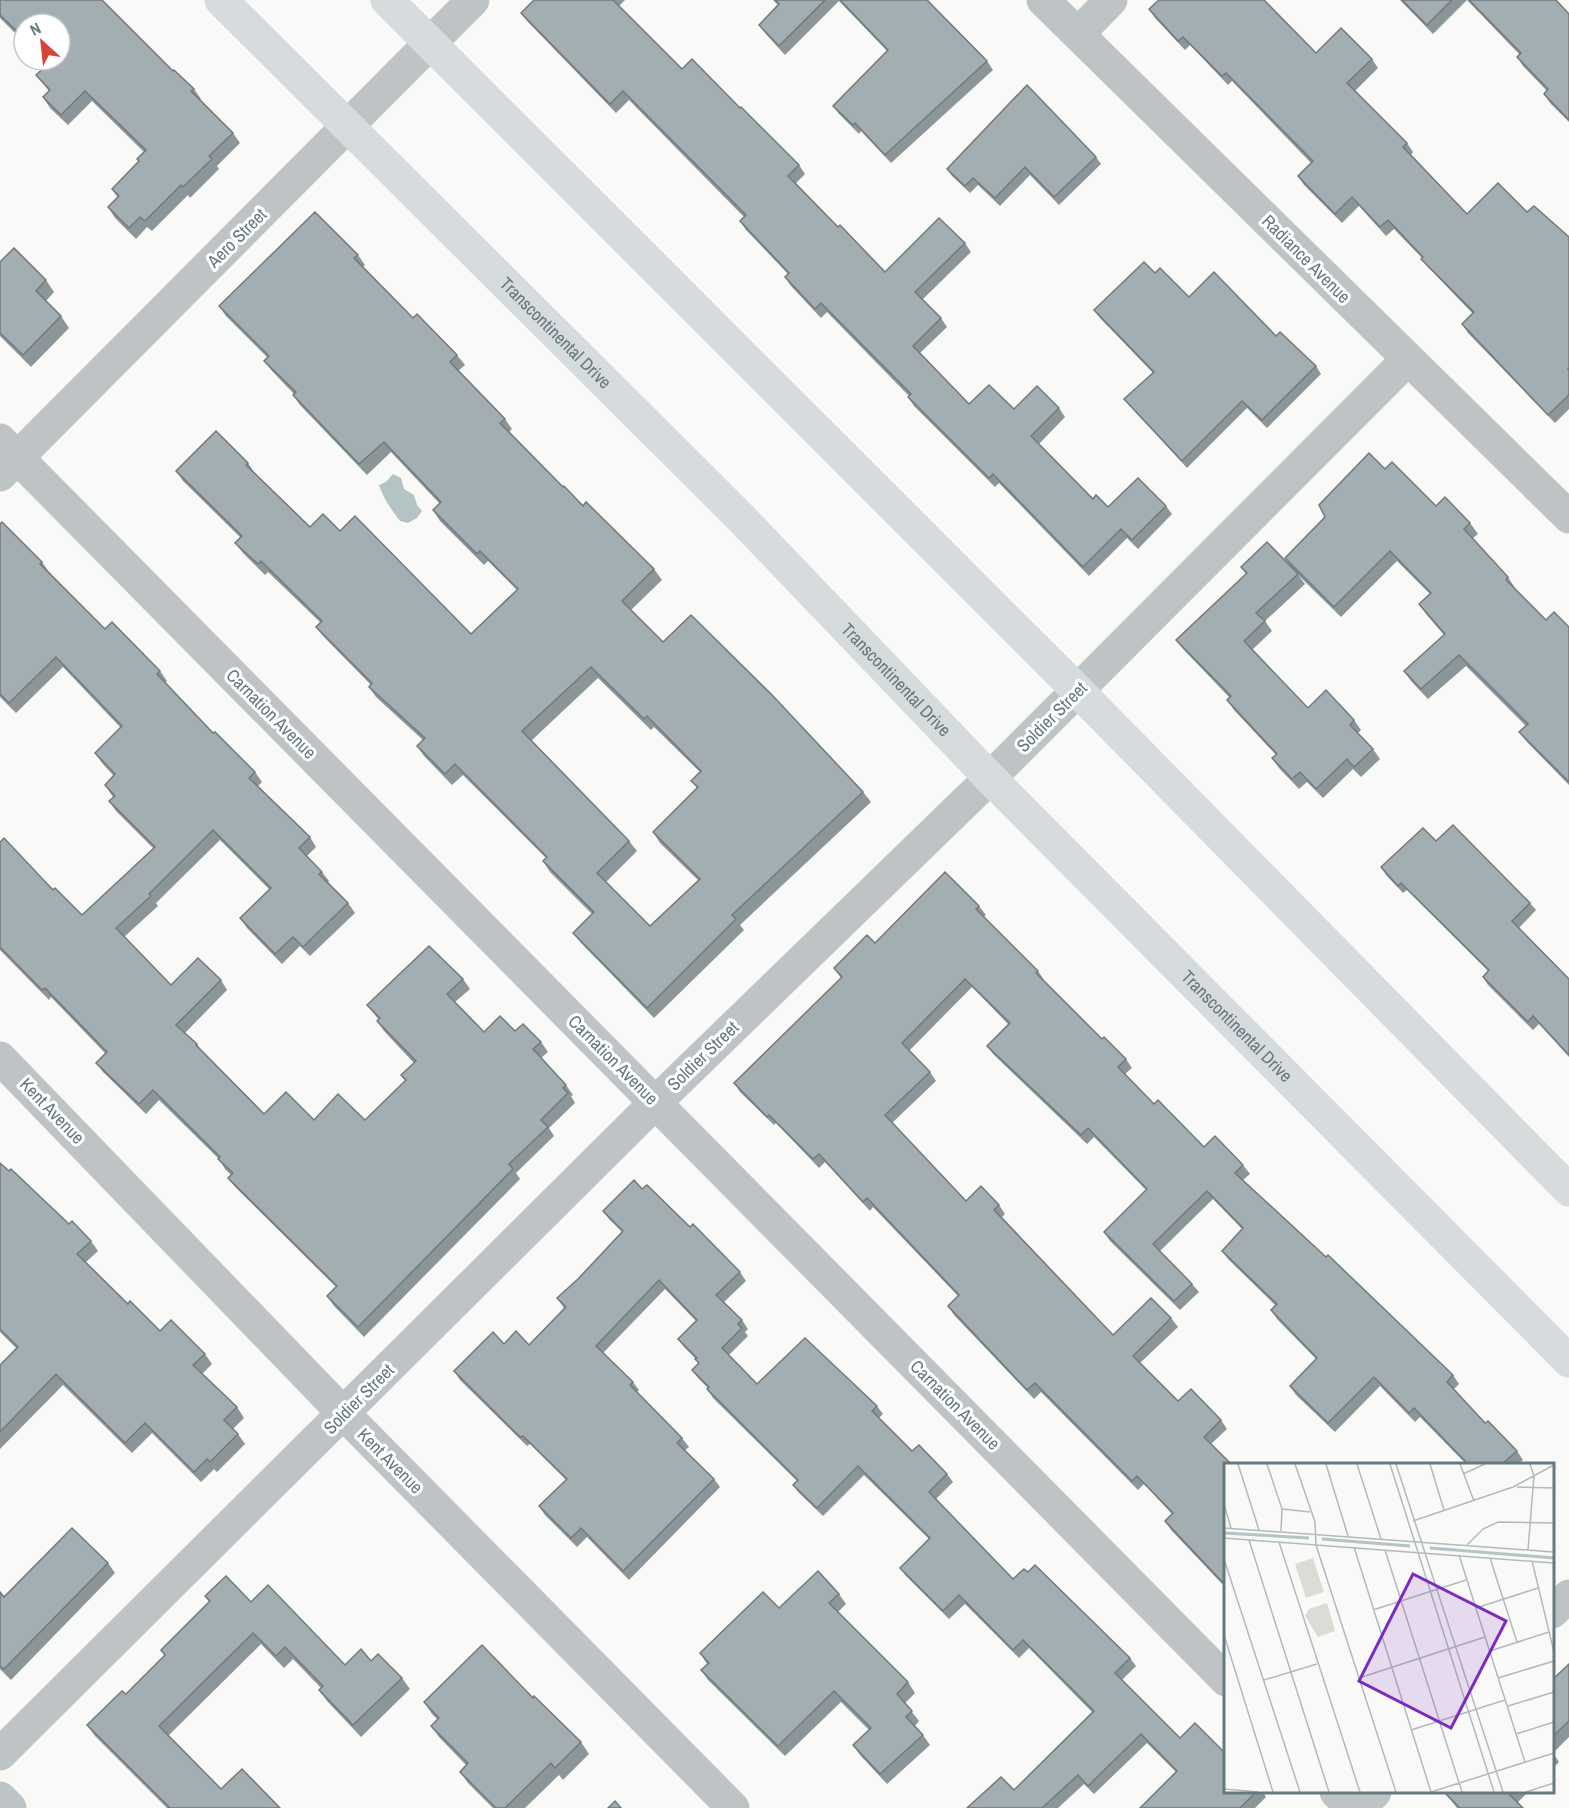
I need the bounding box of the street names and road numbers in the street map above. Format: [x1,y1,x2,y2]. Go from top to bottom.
street label: Aero Street [201,202,272,274]
street label: Radiance Avenue [1256,209,1356,309]
street label: Transcontinental Drive [494,271,617,394]
street label: Transcontinental Drive [836,617,957,742]
street label: Carnation Avenue [221,663,322,764]
street label: Soldier Street [1011,676,1092,757]
street label: Transcontinental Drive [1176,964,1298,1088]
street label: Carnation Avenue [563,1009,664,1110]
street label: Soldier Street [662,1015,744,1096]
street label: Kent Avenue [14,1072,90,1149]
street label: Carnation Avenue [905,1354,1006,1455]
street label: Soldier Street [318,1358,399,1439]
street label: Kent Avenue [352,1422,429,1499]

